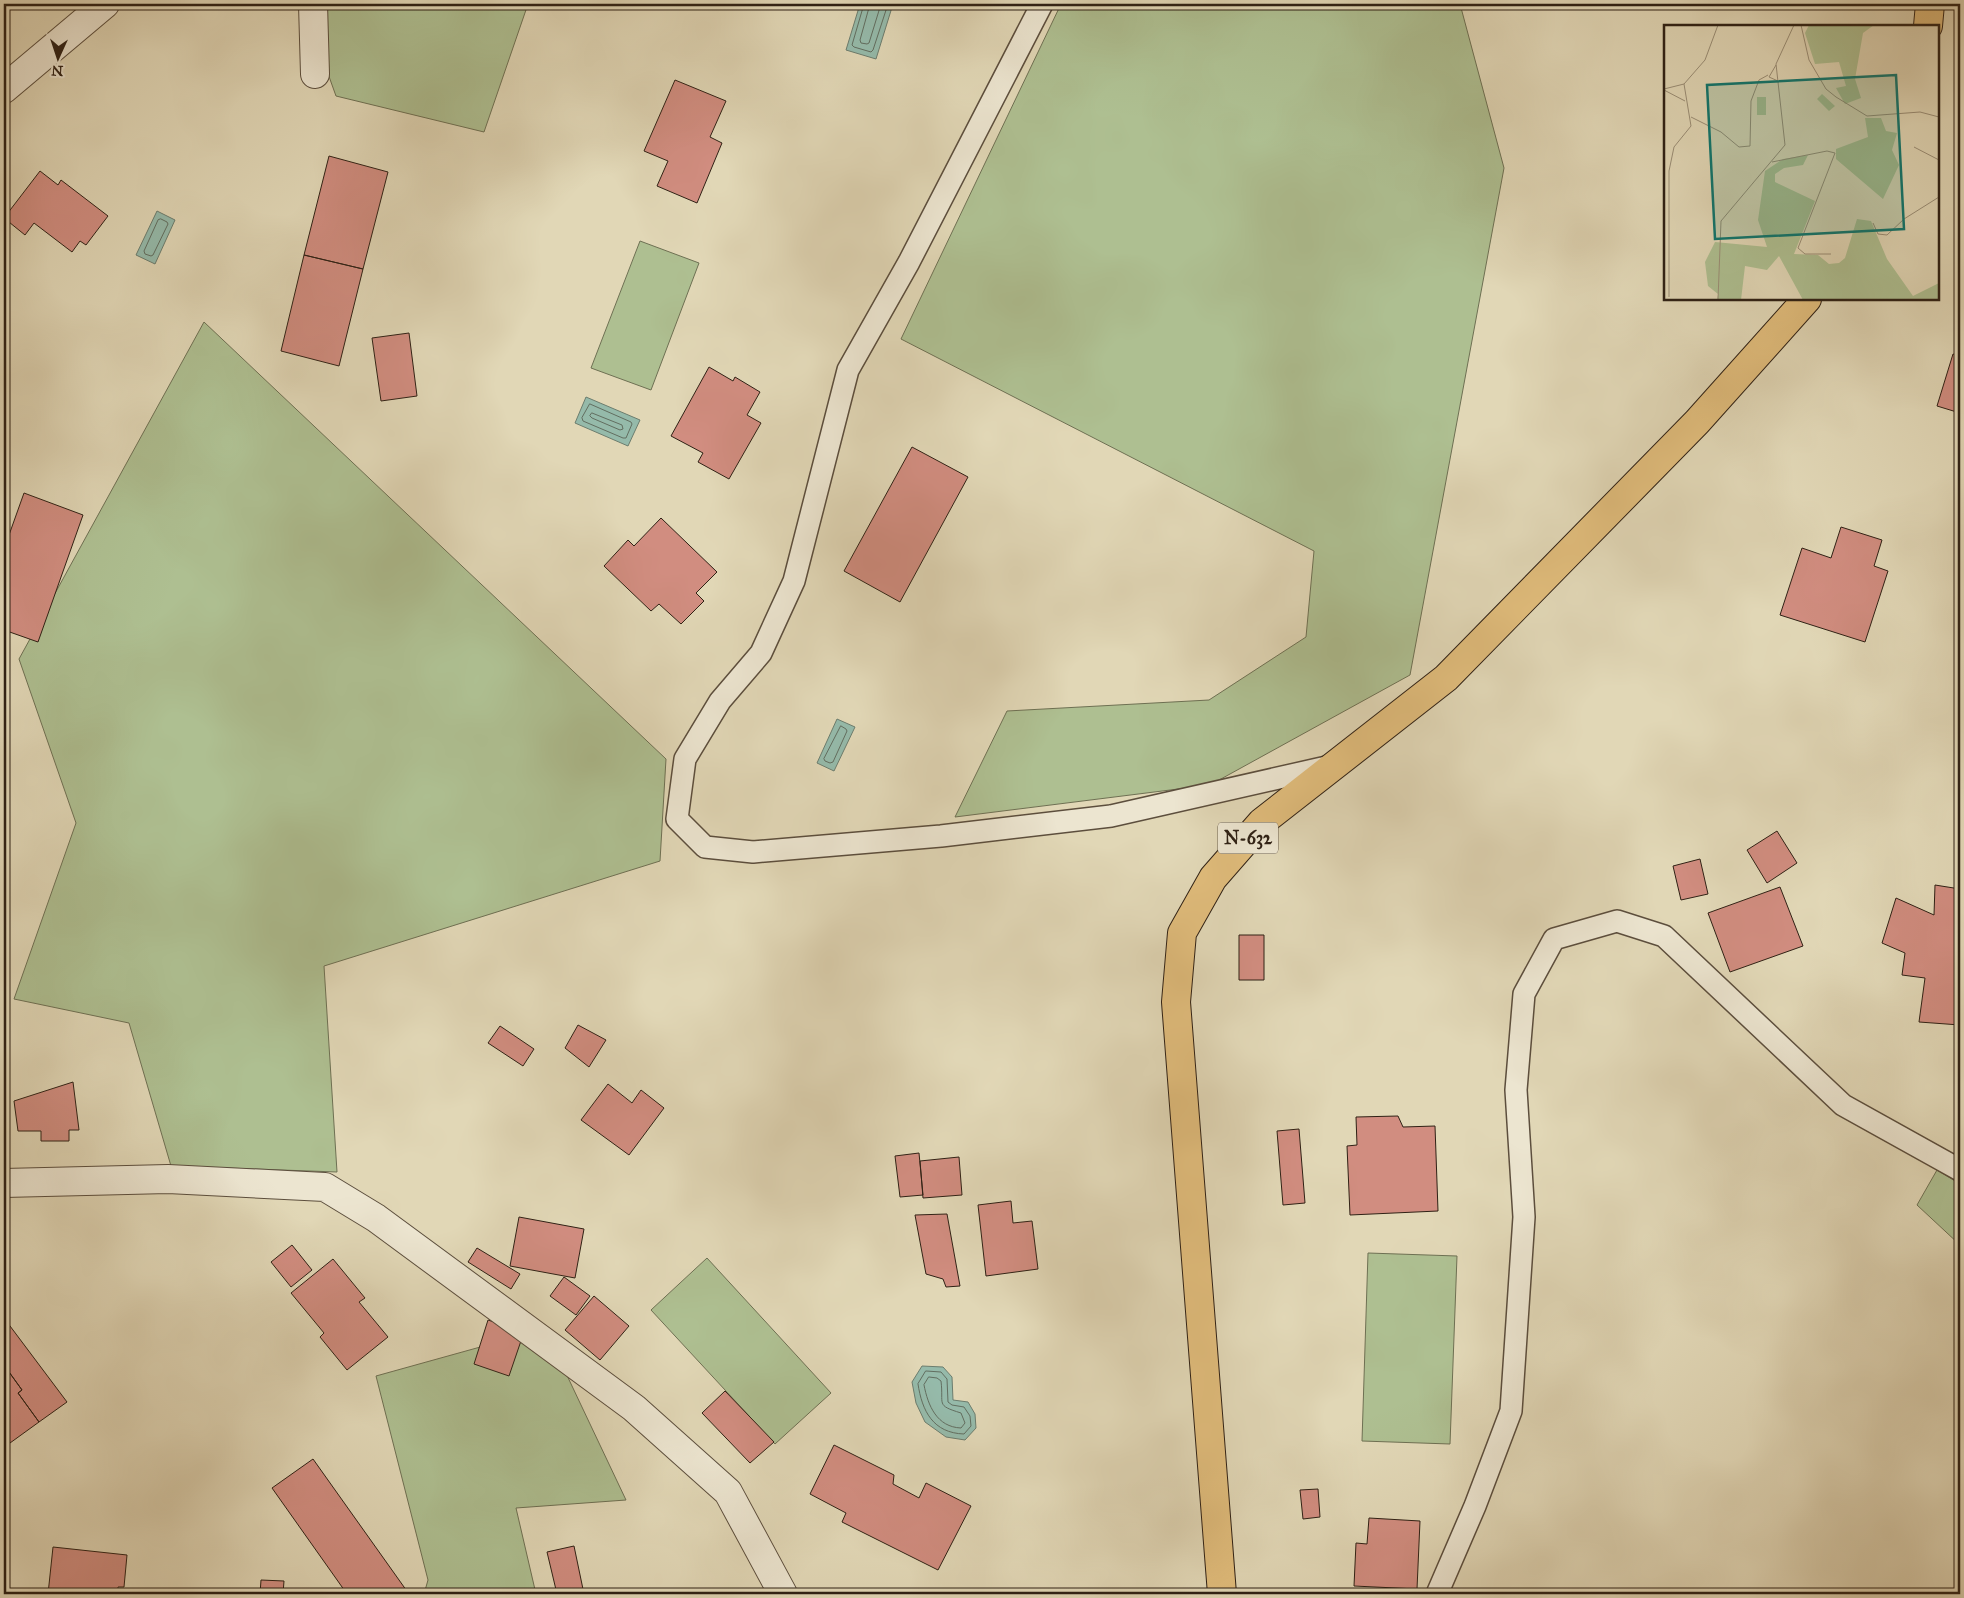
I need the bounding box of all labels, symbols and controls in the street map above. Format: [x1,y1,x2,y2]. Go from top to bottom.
inset map [1664,25,1939,300]
north arrow [32,32,82,82]
text: N [51,62,64,79]
road number: N-632 [1218,822,1278,854]

